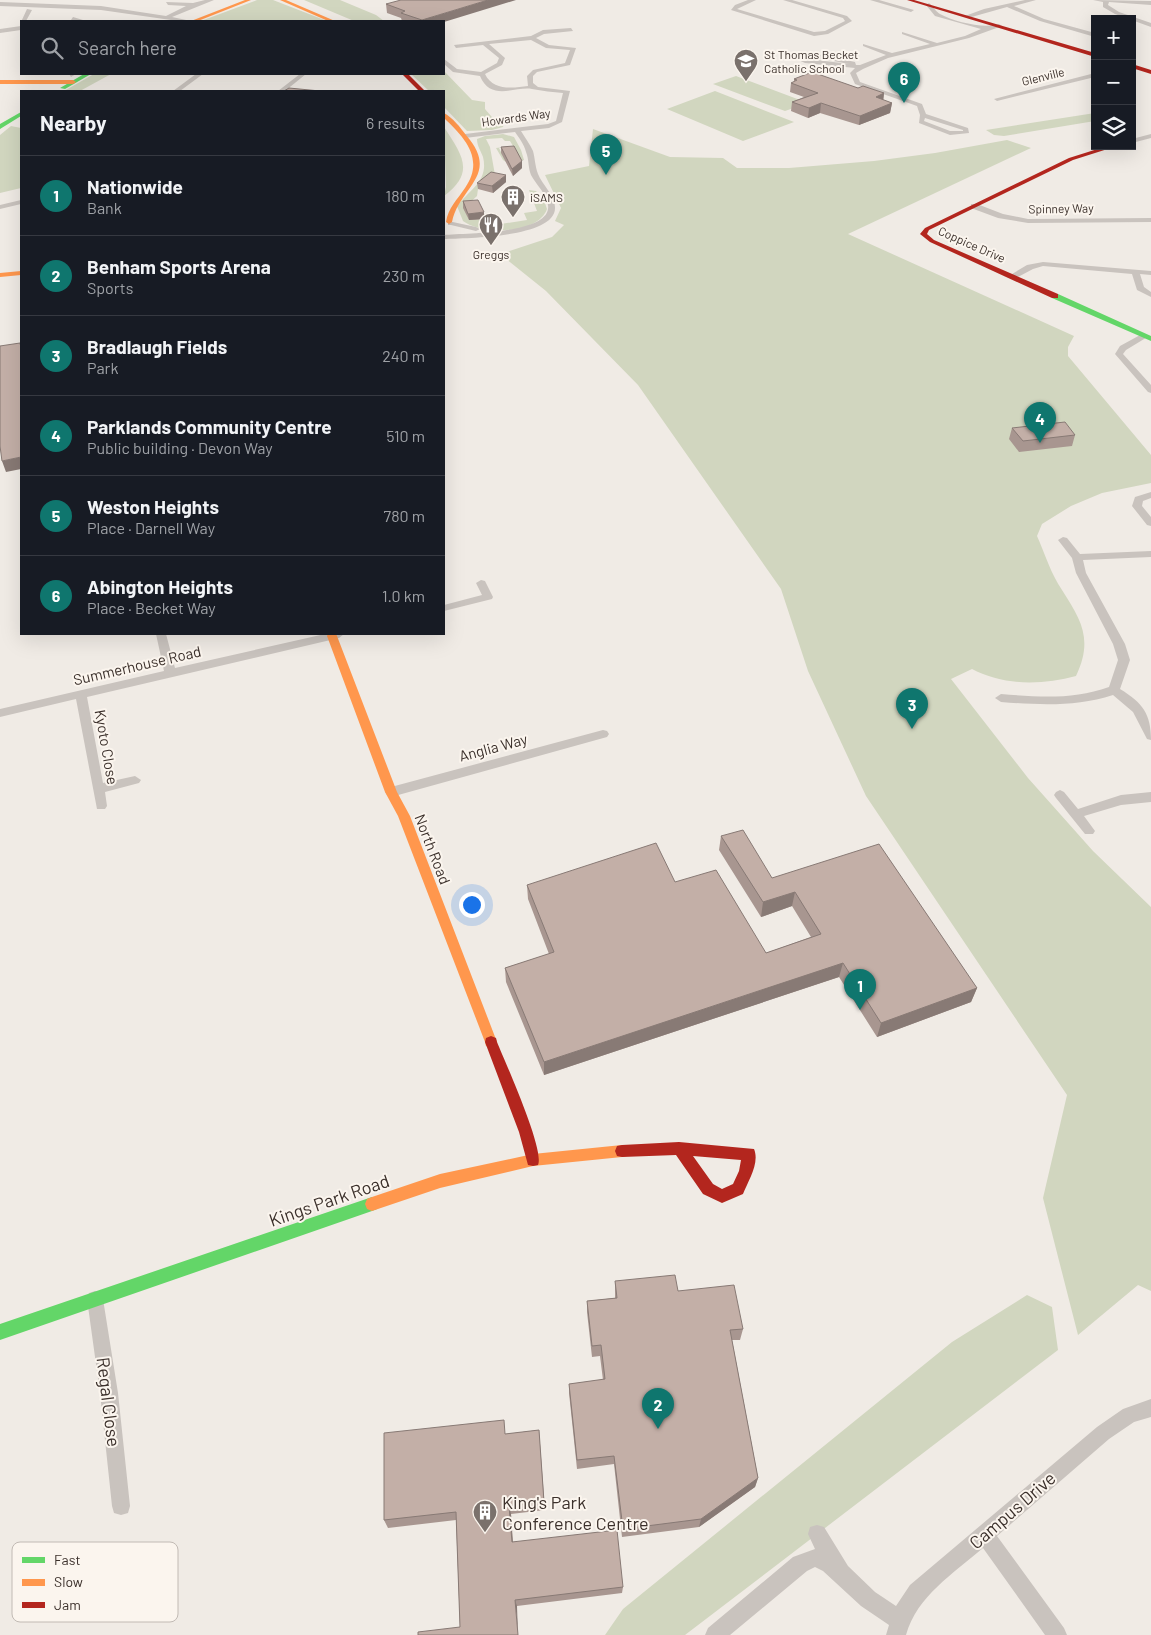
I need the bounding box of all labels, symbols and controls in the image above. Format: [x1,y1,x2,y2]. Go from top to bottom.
map controls [1091,15,1136,150]
button: + [1091,15,1136,60]
search box [20,20,445,75]
icon: search [38,34,66,62]
text: Search here [78,36,177,59]
place label: St Thomas Becket Catholic School [764,47,858,75]
school or university icon: St Thomas Becket Catholic School [733,48,759,82]
button: − [1091,60,1136,105]
pin: 6 [888,62,920,103]
street label: Glenville [1020,64,1066,88]
street label: Howards Way [481,105,552,129]
button: layers [1091,105,1136,150]
text: Nearby [40,110,106,135]
text: 6 results [366,113,425,132]
pin: 5 [590,134,622,175]
text: Nationwide [87,175,183,198]
building icon: iSAMS [500,184,526,218]
text: 1 [53,186,59,205]
text: 180 m [386,186,425,205]
place label: iSAMS [530,190,563,204]
text: Bank [87,198,122,217]
street label: Spinney Way [1028,200,1094,216]
restaurant icon: Greggs [478,212,504,246]
street label: Coppice Drive [936,223,1008,265]
place label: Greggs [473,247,510,261]
text: Benham Sports Arena [87,255,271,278]
text: 2 [52,266,60,285]
text: 230 m [383,266,425,285]
text: Sports [87,278,133,297]
text: Bradlaugh Fields [87,335,227,358]
text: 3 [52,346,60,365]
text: 240 m [382,346,425,365]
text: Park [87,358,118,377]
pin: 4 [1024,402,1056,443]
text: Parklands Community Centre [87,415,332,438]
text: 4 [51,426,61,445]
text: 510 m [386,426,425,445]
text: Public building · Devon Way [87,438,273,457]
text: Weston Heights [87,495,219,518]
text: 5 [52,506,60,525]
text: 780 m [384,506,425,525]
text: Place · Darnell Way [87,518,215,537]
text: Abington Heights [87,575,233,598]
text: 6 [52,586,60,605]
text: 1.0 km [382,586,425,605]
text: Place · Becket Way [87,598,216,617]
street label: Summerhouse Road [71,642,203,688]
pin: 3 [896,688,928,729]
street label: Kyoto Close [92,708,122,786]
street label: Anglia Way [457,729,529,765]
street label: North Road [411,811,455,887]
your location [459,892,485,918]
pin: 1 [844,969,876,1010]
street label: Kings Park Road [266,1169,392,1231]
street label: Regal Close [93,1356,125,1448]
pin: 2 [642,1388,674,1429]
street label: Campus Drive [964,1467,1060,1553]
place label: King's Park Conference Centre [502,1491,649,1534]
building icon: King's Park Conference Centre [472,1499,498,1533]
legend [12,1542,178,1622]
text: Fast [54,1551,80,1568]
text: Slow [54,1573,83,1590]
text: Jam [54,1596,81,1613]

